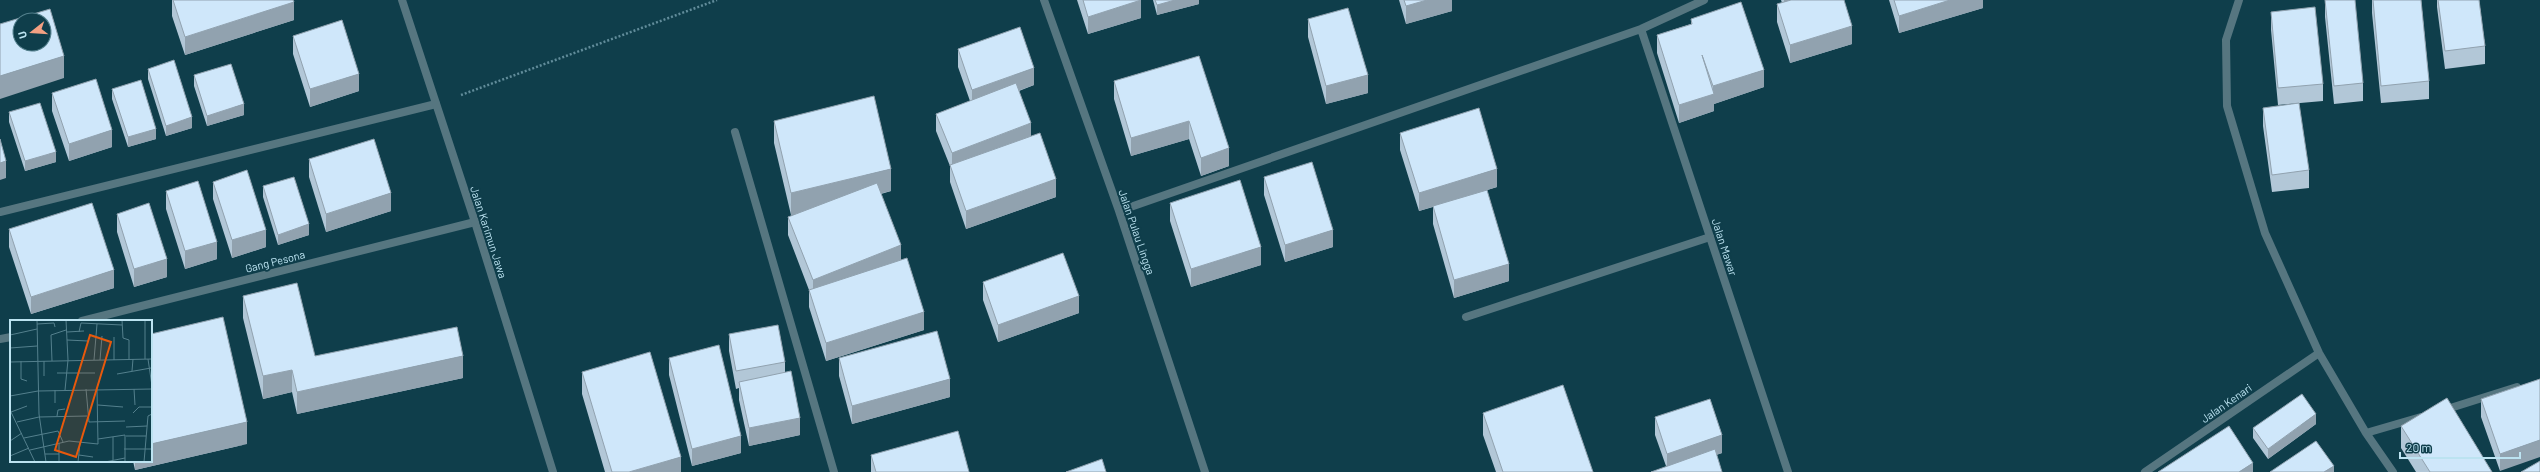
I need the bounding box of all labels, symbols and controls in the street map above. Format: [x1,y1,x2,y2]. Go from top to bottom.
north arrow [12,12,52,52]
text: U [15,30,29,40]
street label: Jalan Karimun Jawa [468,184,510,280]
street label: Jalan Pulau Lingga [1116,188,1158,276]
street label: Jalan Mawar [1710,217,1740,277]
street label: Gang Pesona [244,247,306,275]
inset map [10,320,152,462]
street label: Jalan Kenari [2198,381,2254,425]
scale bar [2400,434,2520,460]
text: 20 m [2406,440,2432,454]

